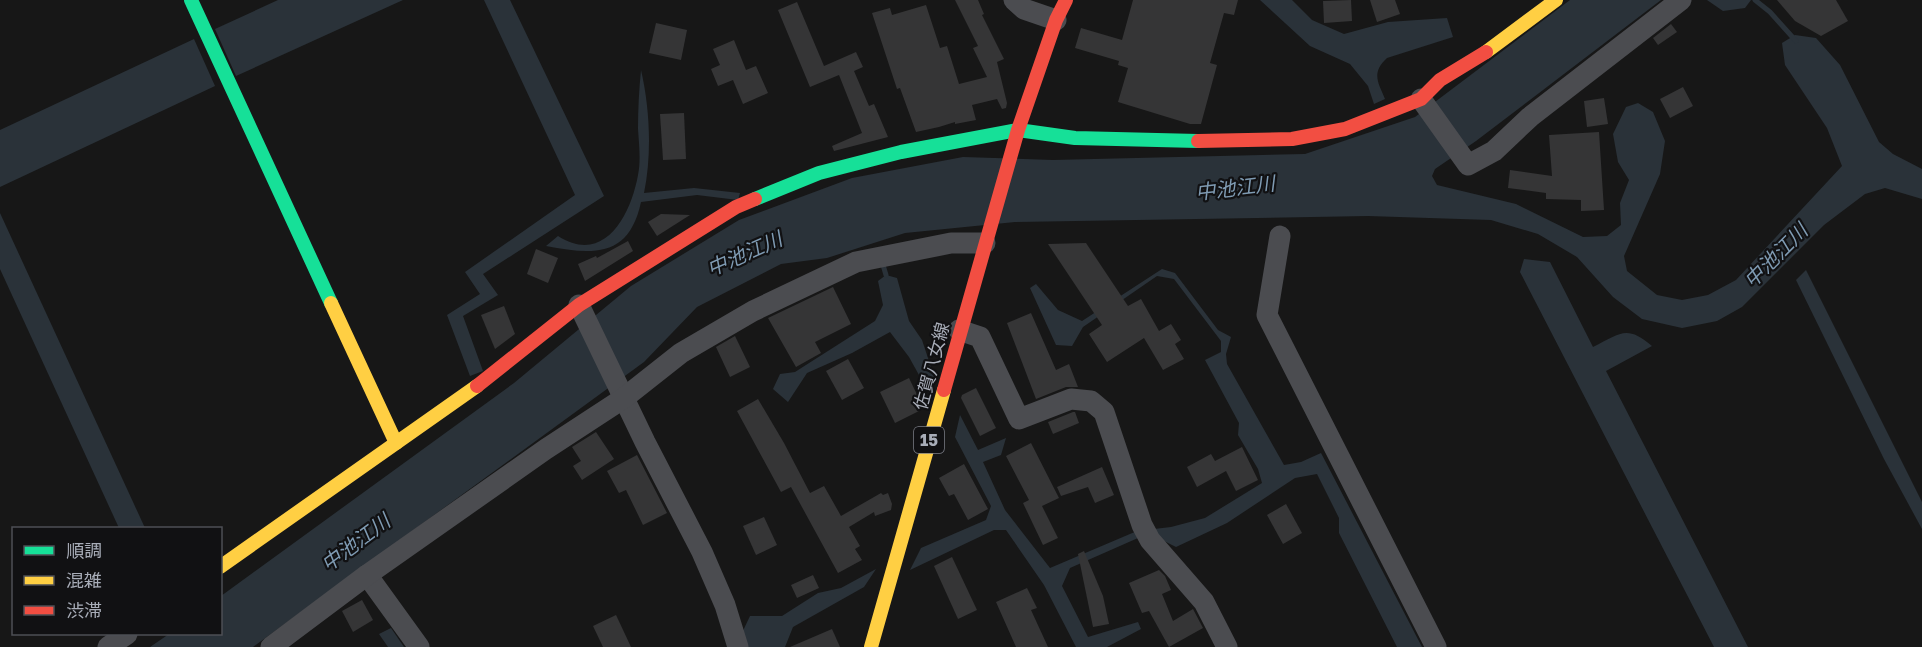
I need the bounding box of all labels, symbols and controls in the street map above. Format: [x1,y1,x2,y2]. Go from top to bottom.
water label: 中池江川 [1194,170,1278,204]
water label: 中池江川 [1738,217,1813,292]
water label: 中池江川 [703,225,787,280]
street label: 佐賀八女線 [909,320,953,412]
road number: 15 [914,427,944,453]
water label: 中池江川 [316,507,396,576]
legend [12,527,222,635]
text: 順調 [66,539,102,561]
text: 混雑 [66,569,102,591]
text: 渋滞 [66,599,102,621]

